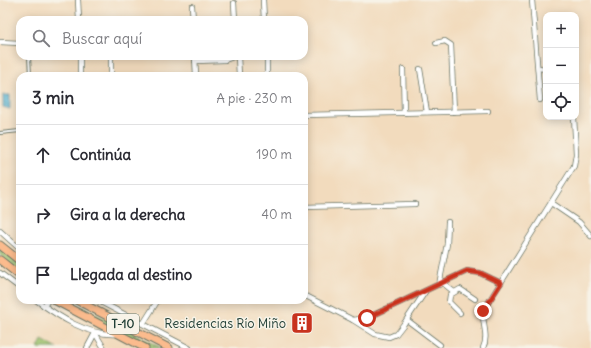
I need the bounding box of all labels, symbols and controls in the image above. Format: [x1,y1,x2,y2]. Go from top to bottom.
map controls [543,12,579,120]
button: + [543,12,579,48]
search box [16,16,308,60]
icon: search [30,27,52,49]
text: Buscar aquí [62,29,142,48]
button: − [543,48,579,84]
button: locate [543,84,579,120]
text: 3 min [32,87,74,109]
text: A pie · 230 m [217,90,292,107]
icon: ahead [32,144,54,166]
text: Continúa [70,145,131,164]
text: 190 m [256,146,292,163]
icon: right [32,204,54,226]
text: Gira a la derecha [70,205,185,224]
text: 40 m [261,206,292,223]
icon: arrive [32,264,54,286]
text: Llegada al destino [70,265,192,284]
route end [474,302,492,320]
route start [358,309,376,327]
building icon: Residencias Río Miño [289,310,315,336]
road number: T-10 [107,314,139,334]
place label: Residencias Río Miño [164,315,286,332]

